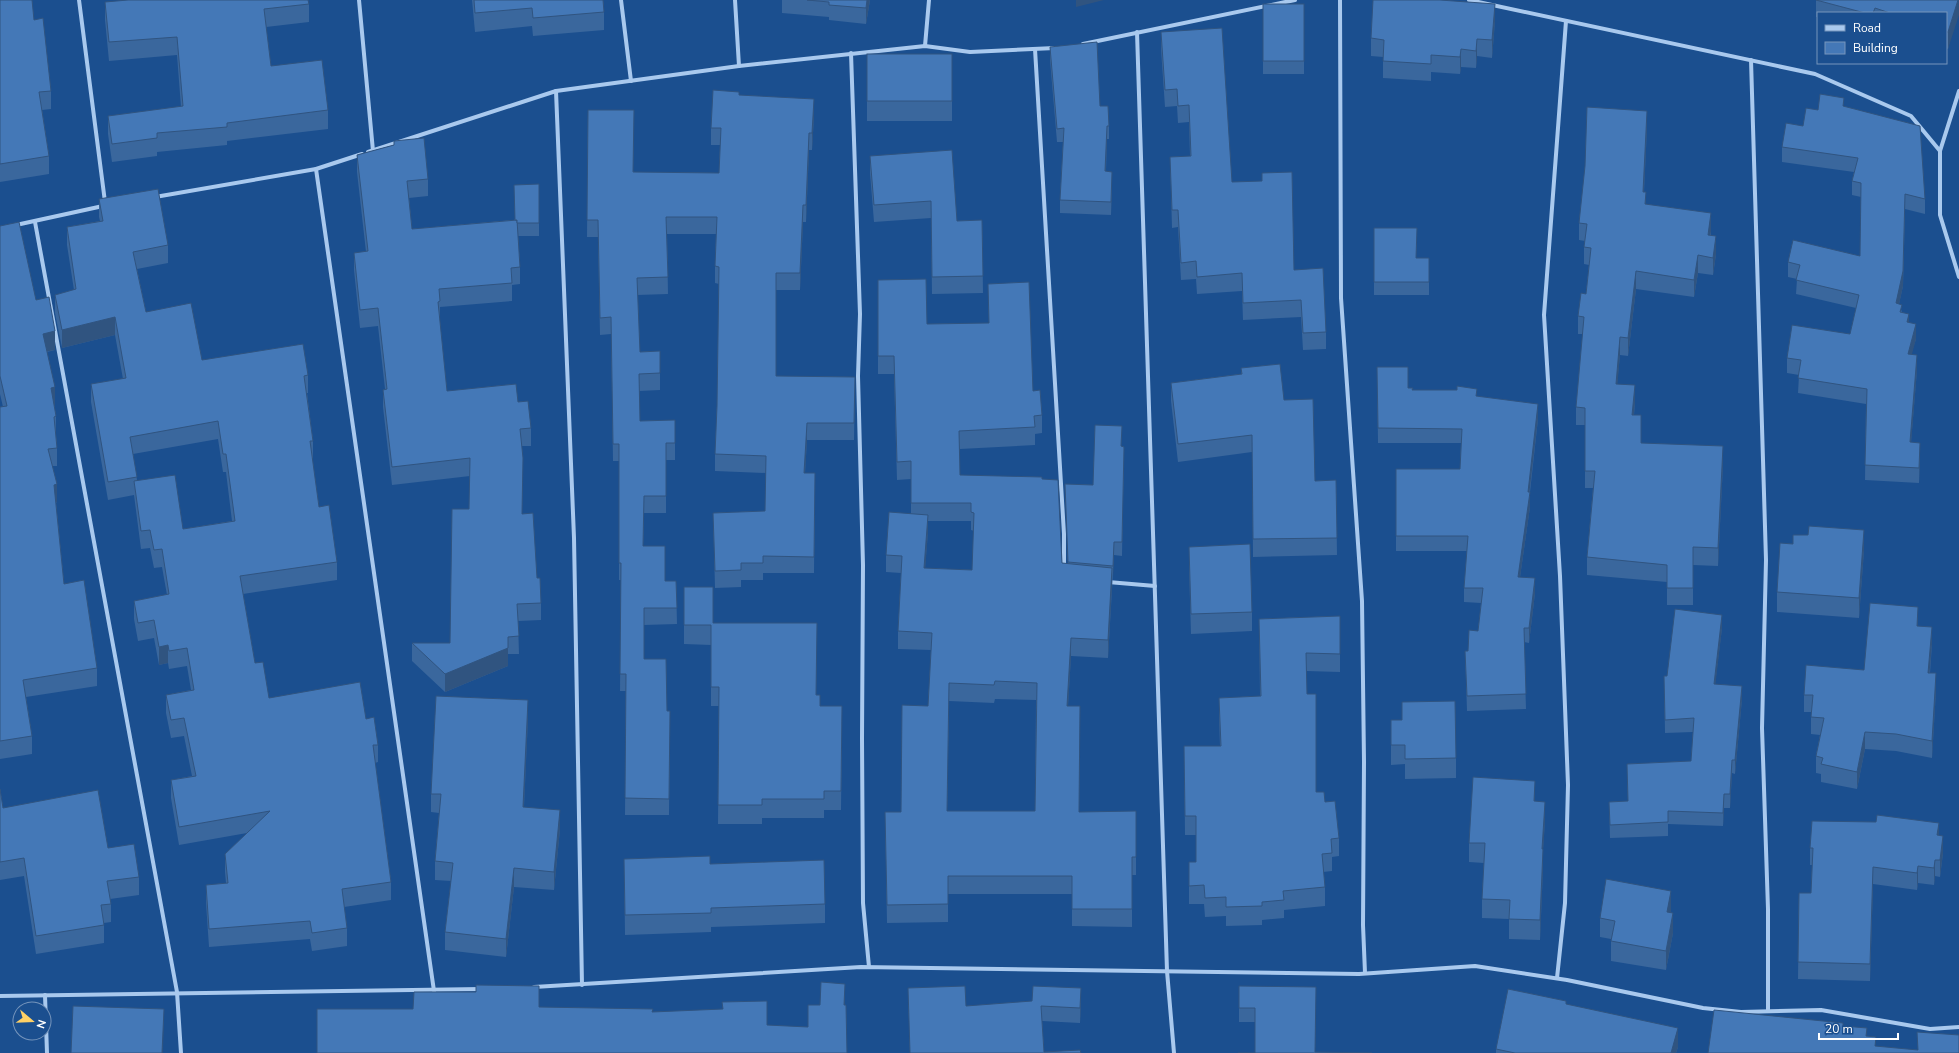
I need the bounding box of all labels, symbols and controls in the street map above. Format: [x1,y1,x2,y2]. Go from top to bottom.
legend [1817,12,1947,64]
text: Road [1853,20,1881,36]
text: Building [1853,40,1898,56]
north arrow [12,1001,52,1041]
scale bar [1819,1015,1898,1041]
text: N [33,1018,49,1030]
text: 20 m [1825,1021,1853,1037]

